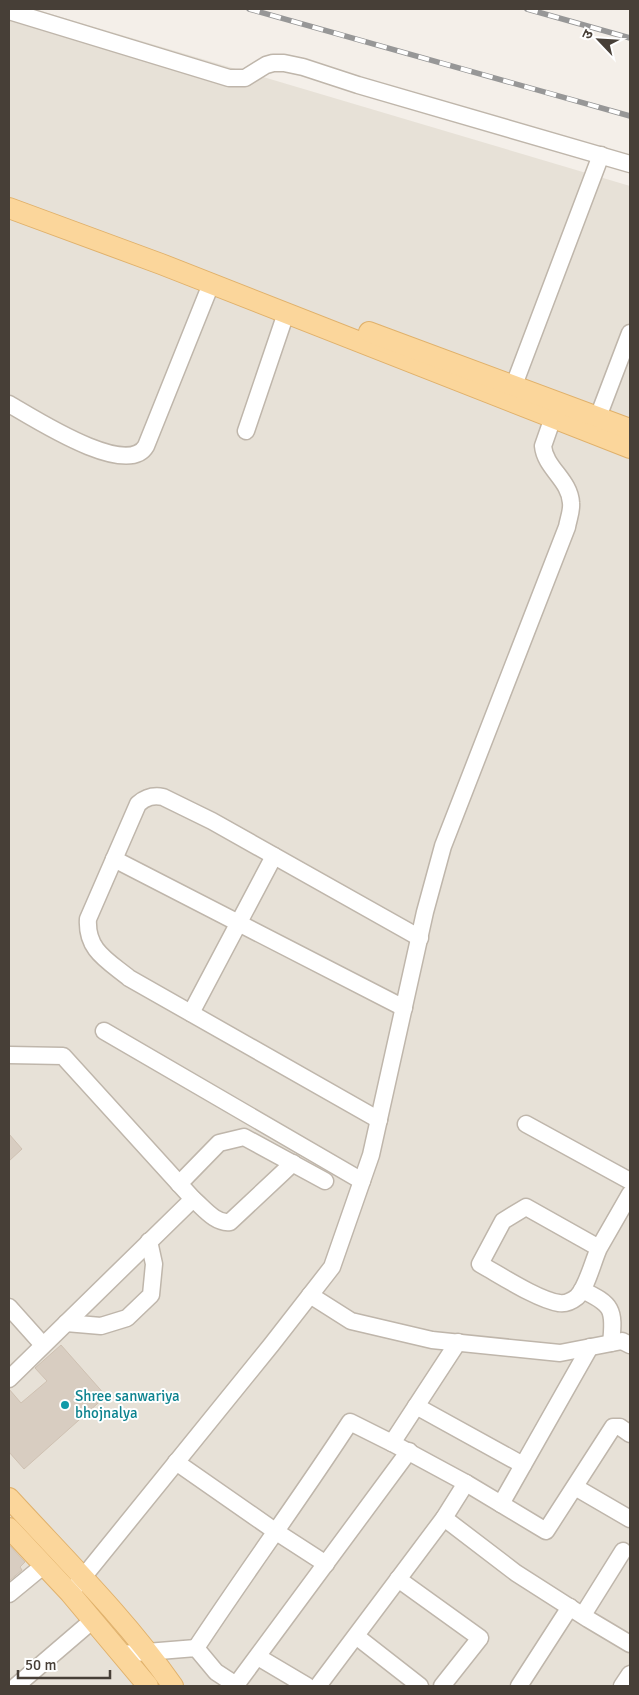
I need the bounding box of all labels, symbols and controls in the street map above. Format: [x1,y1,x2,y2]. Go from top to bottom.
north arrow [574,15,624,65]
text: उ [578,27,597,42]
place label: Shree sanwariya bhojnalya [75,1387,180,1422]
marker: Shree sanwariya bhojnalya [59,1399,71,1411]
scale bar [18,1648,110,1680]
text: 50 m [25,1656,56,1674]

